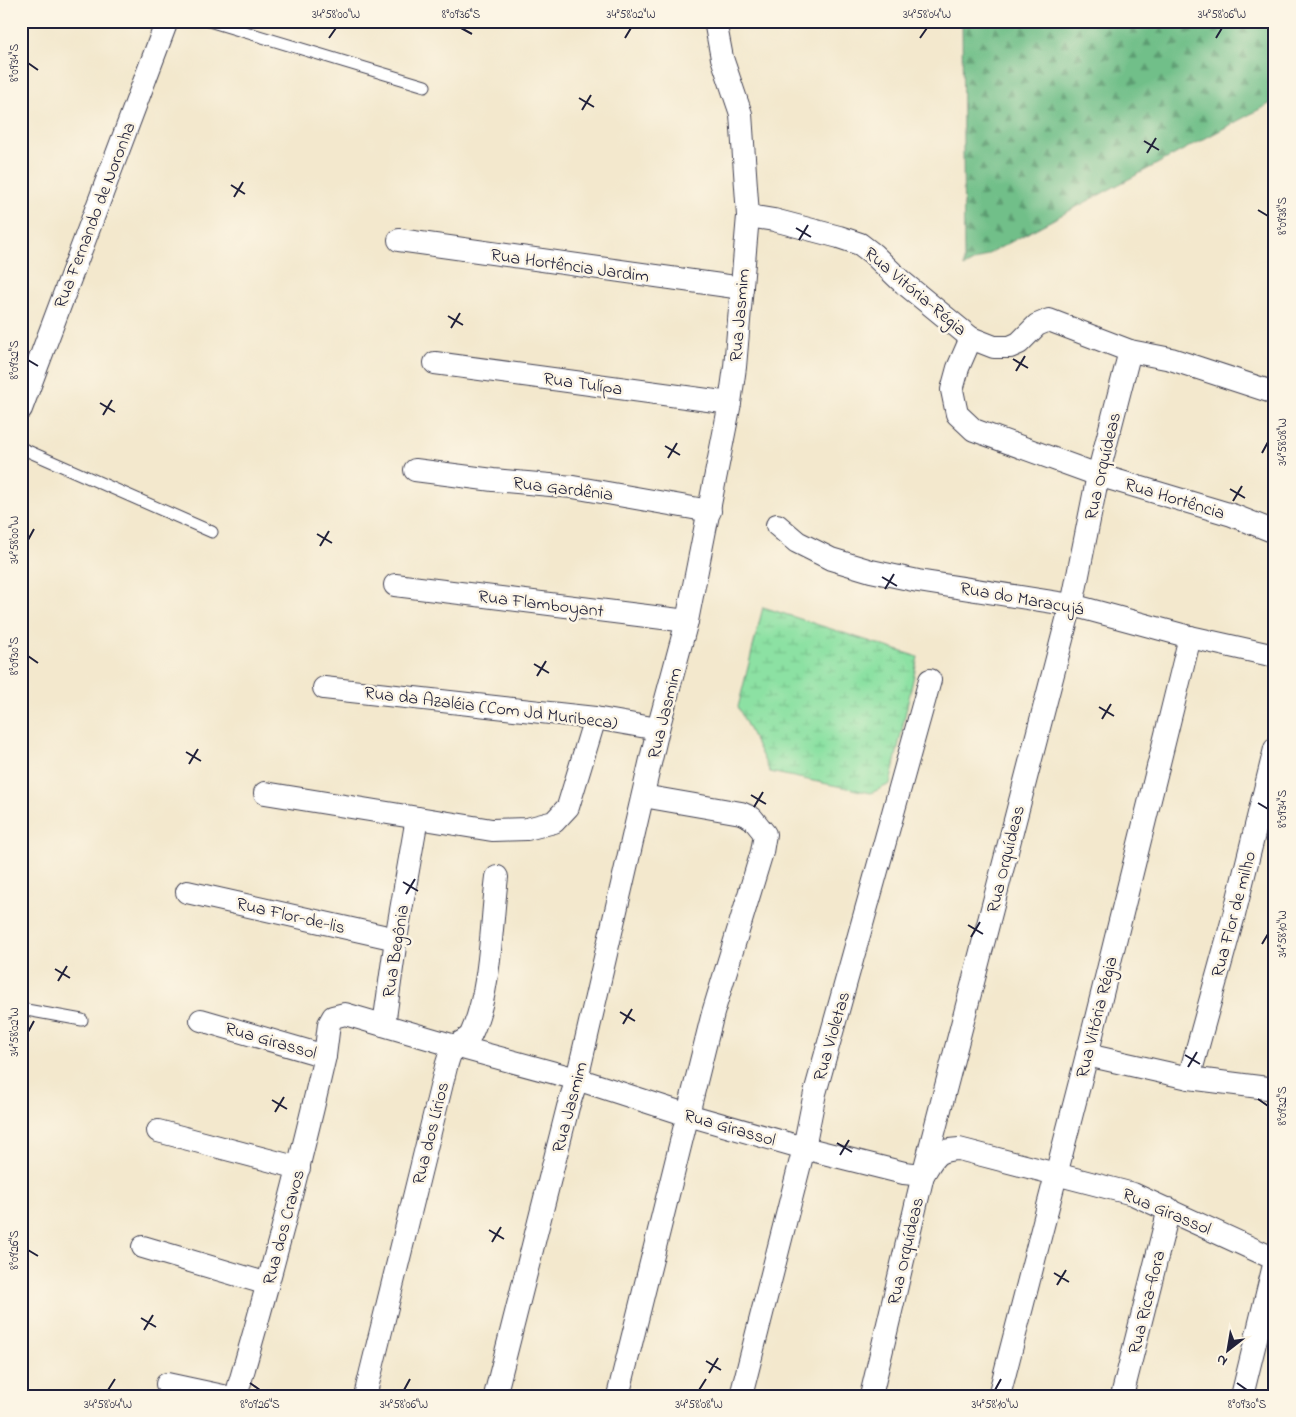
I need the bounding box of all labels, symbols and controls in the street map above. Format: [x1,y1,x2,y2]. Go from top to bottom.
text: 34°58'00"W [312,6,360,24]
text: 8°09'36"S [442,6,481,24]
text: 34°58'02"W [607,6,656,24]
text: 34°58'04"W [903,6,951,24]
text: 34°58'06"W [1198,6,1246,24]
text: 8°09'34"S [6,44,24,82]
street label: Rua Fernando de Noronha [48,119,143,313]
text: 8°09'38"S [1274,197,1292,235]
street label: Rua Vitória-Régia [857,242,972,344]
street label: Rua Hortência Jardim [489,243,651,291]
street label: Rua Jasmim [724,268,758,363]
text: 8°09'32"S [6,340,24,380]
street label: Rua Tulípa [541,367,624,403]
street label: Rua Orquídeas [1079,410,1129,523]
text: 34°58'08"W [1274,418,1292,466]
street label: Rua Gardênia [511,471,614,509]
street label: Rua Hortência [1121,472,1228,528]
text: 34°58'00"W [6,516,24,564]
street label: Rua do Maracujá [958,576,1086,624]
street label: Rua Flamboyant [476,584,605,626]
text: 8°09'30"S [6,636,24,675]
street label: Rua Jasmim [642,665,690,762]
street label: Rua da Azaléia (Com Jd Muribeca) [363,681,619,737]
text: 8°09'34"S [1274,790,1292,828]
street label: Rua Orquídeas [981,803,1033,916]
street label: Rua Flor de milho [1206,849,1264,980]
street label: Rua Flor-de-lis [233,892,348,942]
street label: Rua Begônia [377,903,418,1000]
text: 34°58'10"W [1274,911,1292,957]
street label: Rua Vitória Régia [1070,954,1127,1081]
street label: Rua Violetas [808,989,858,1084]
text: 34°58'02"W [6,1008,24,1057]
street label: Rua Girassol [221,1016,319,1067]
street label: Rua Jasmim [546,1059,596,1156]
street label: Rua dos Lírios [407,1079,457,1187]
text: 8°09'32"S [1274,1086,1292,1126]
street label: Rua Girassol [680,1103,778,1154]
street label: Rua dos Cravos [257,1167,313,1288]
street label: Rua Girassol [1118,1182,1215,1243]
street label: Rua Orquídeas [882,1195,932,1308]
text: 8°09'26"S [6,1230,24,1270]
street label: Rua Rica-flora [1123,1248,1173,1357]
north arrow [1204,1324,1254,1374]
text: N [1213,1348,1232,1371]
text: 34°58'04"W [84,1396,132,1414]
text: 8°09'26"S [240,1396,280,1414]
text: 34°58'06"W [380,1396,428,1414]
text: 34°58'08"W [675,1396,723,1414]
text: 34°58'10"W [972,1396,1018,1414]
text: 8°09'30"S [1228,1396,1267,1414]

